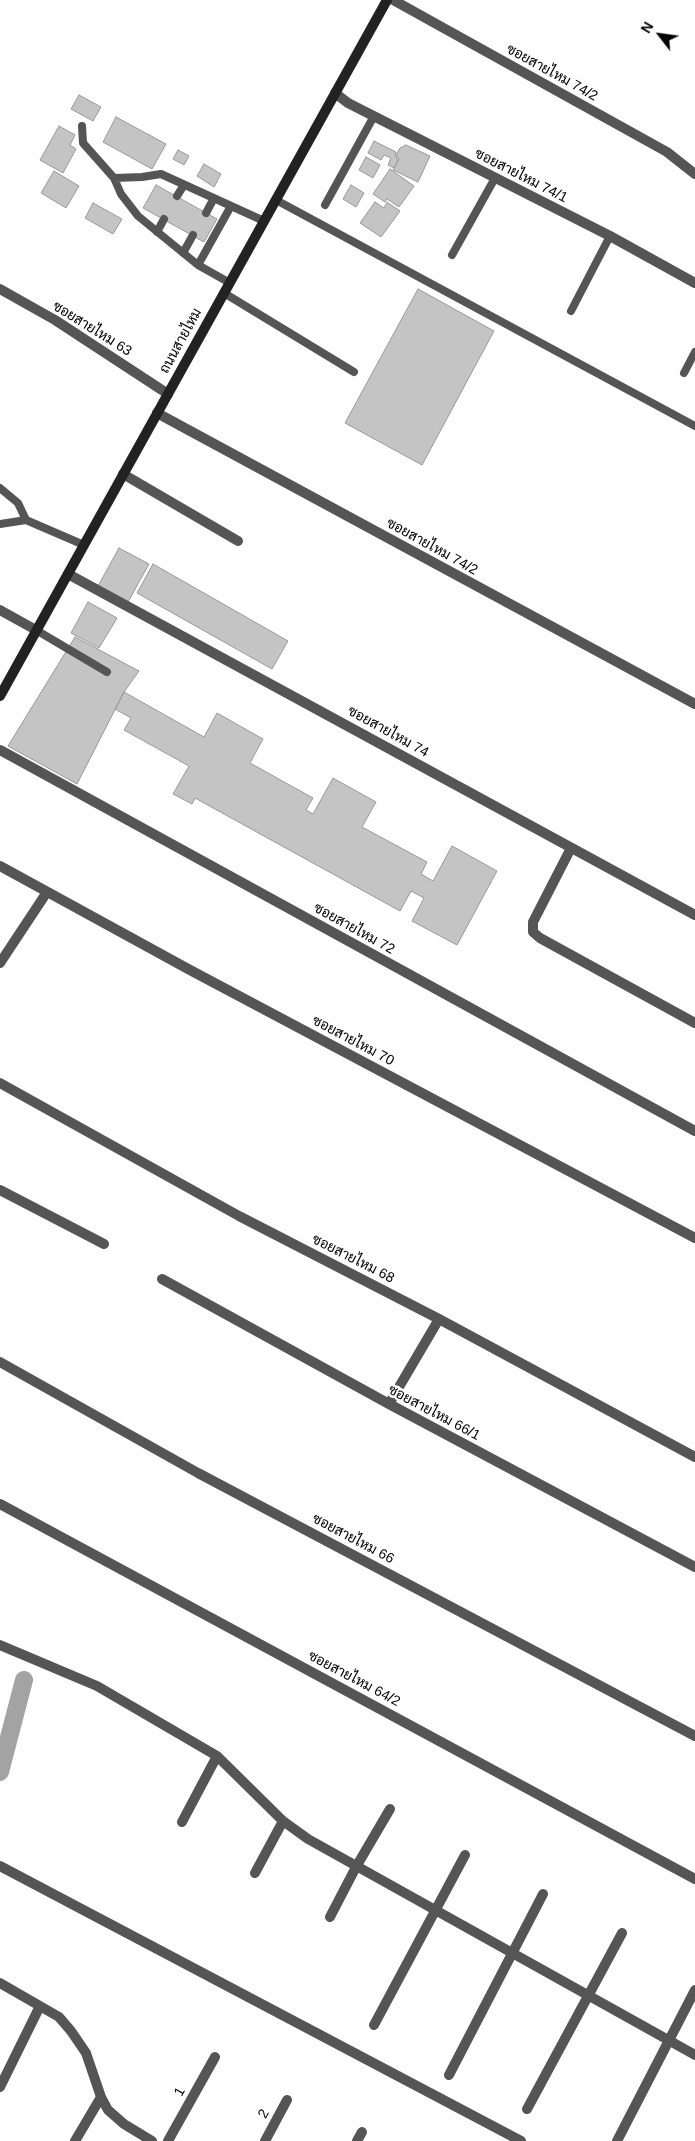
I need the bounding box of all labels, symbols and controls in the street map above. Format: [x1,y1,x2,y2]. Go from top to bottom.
north arrow [635,10,685,60]
text: N [638,19,656,36]
street label: ซอยสายไหม 74/2 [503,41,601,105]
street label: ซอยสายไหม 74/1 [472,145,570,207]
street label: ซอยสายไหม 63 [49,298,135,360]
street label: ถนนสายไหม [156,306,206,376]
street label: ซอยสายไหม 74/2 [383,515,481,579]
street label: ซอยสายไหม 74 [344,703,432,761]
street label: ซอยสายไหม 72 [310,900,398,958]
street label: ซอยสายไหม 70 [309,1012,397,1070]
street label: ซอยสายไหม 68 [309,1231,397,1287]
street label: ซอยสายไหม 66/1 [385,1382,483,1444]
street label: ซอยสายไหม 66 [309,1510,397,1568]
street label: ซอยสายไหม 64/2 [305,1648,403,1710]
street label: 1 [171,2085,189,2099]
street label: 2 [255,2107,273,2121]

